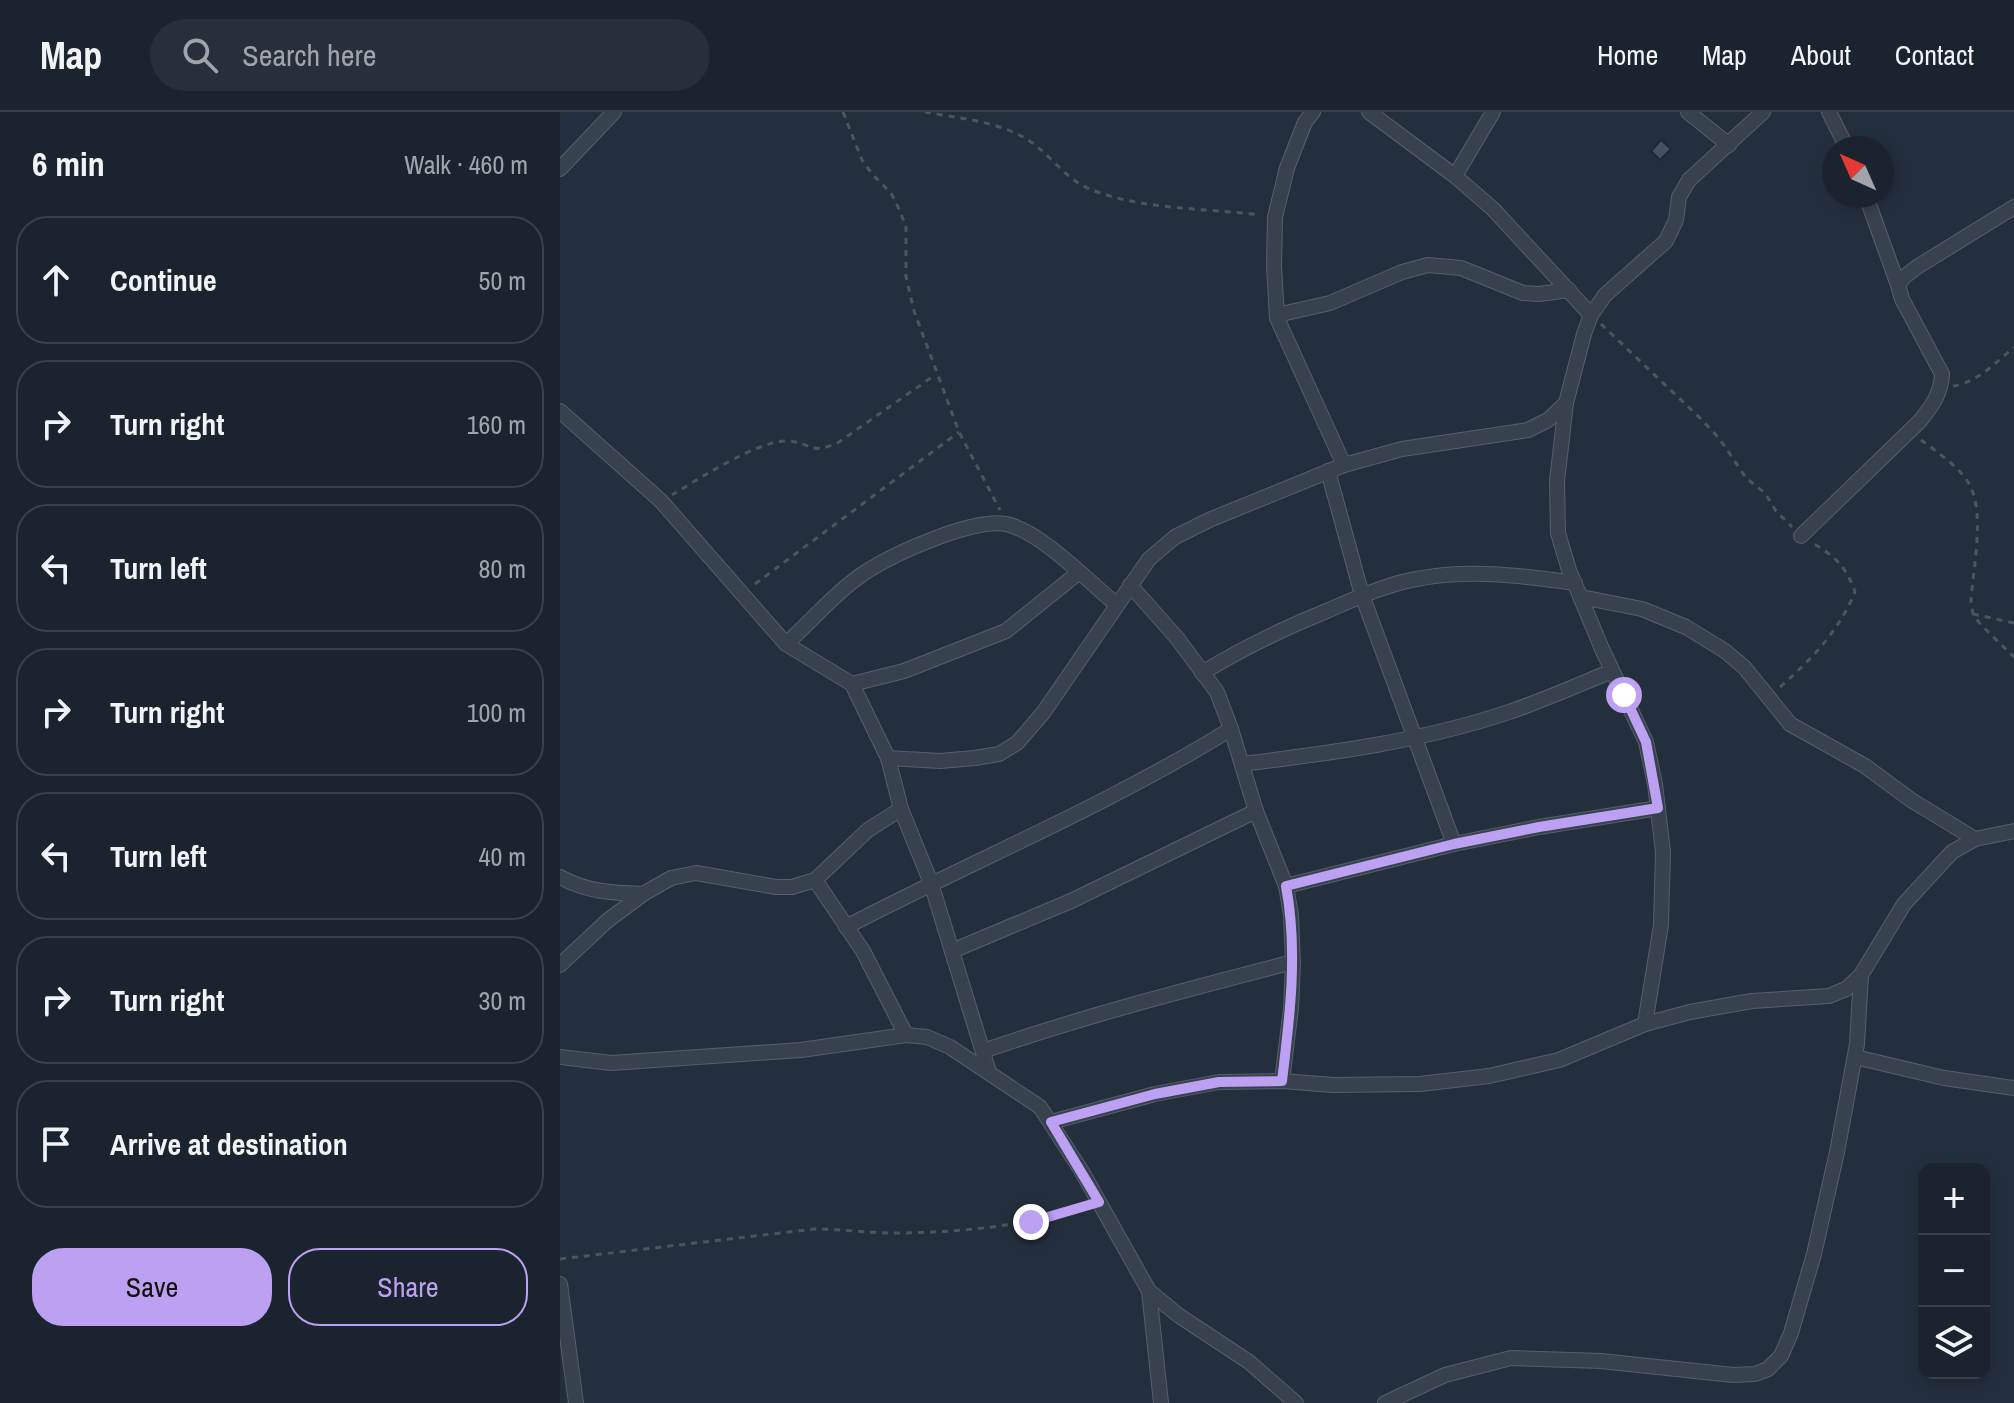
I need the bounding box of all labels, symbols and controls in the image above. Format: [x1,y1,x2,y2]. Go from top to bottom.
search box [150,19,710,91]
text: Map [40,30,102,81]
icon: search [178,33,222,77]
text: Search here [242,35,376,75]
text: Home [1597,36,1658,74]
text: Map [1702,36,1747,74]
text: About [1791,36,1851,74]
text: Contact [1895,36,1974,74]
north arrow [1822,136,1894,208]
text: 6 min [32,141,105,187]
text: Walk · 460 m [404,147,528,182]
icon: ahead [34,258,78,302]
text: Continue [110,260,217,300]
text: 50 m [479,263,526,298]
icon: right [34,402,78,446]
text: Turn right [110,404,224,444]
text: 160 m [467,407,526,442]
icon: left [34,546,78,590]
text: Turn left [110,548,207,588]
text: 80 m [479,551,526,586]
route start [1606,677,1642,713]
icon: right [34,690,78,734]
text: Turn right [110,692,224,732]
text: 100 m [467,695,526,730]
icon: left [34,834,78,878]
text: Turn left [110,836,207,876]
text: 40 m [479,839,526,874]
icon: right [34,978,78,1022]
text: Turn right [110,980,224,1020]
text: 30 m [479,983,526,1018]
icon: arrive [34,1122,78,1166]
text: Arrive at destination [110,1124,348,1164]
map controls [1918,1163,1990,1379]
button: + [1918,1163,1990,1235]
route end [1013,1204,1049,1240]
button: − [1918,1235,1990,1307]
button: Save [32,1248,272,1326]
button: Share [288,1248,528,1326]
button: layers [1918,1307,1990,1379]

